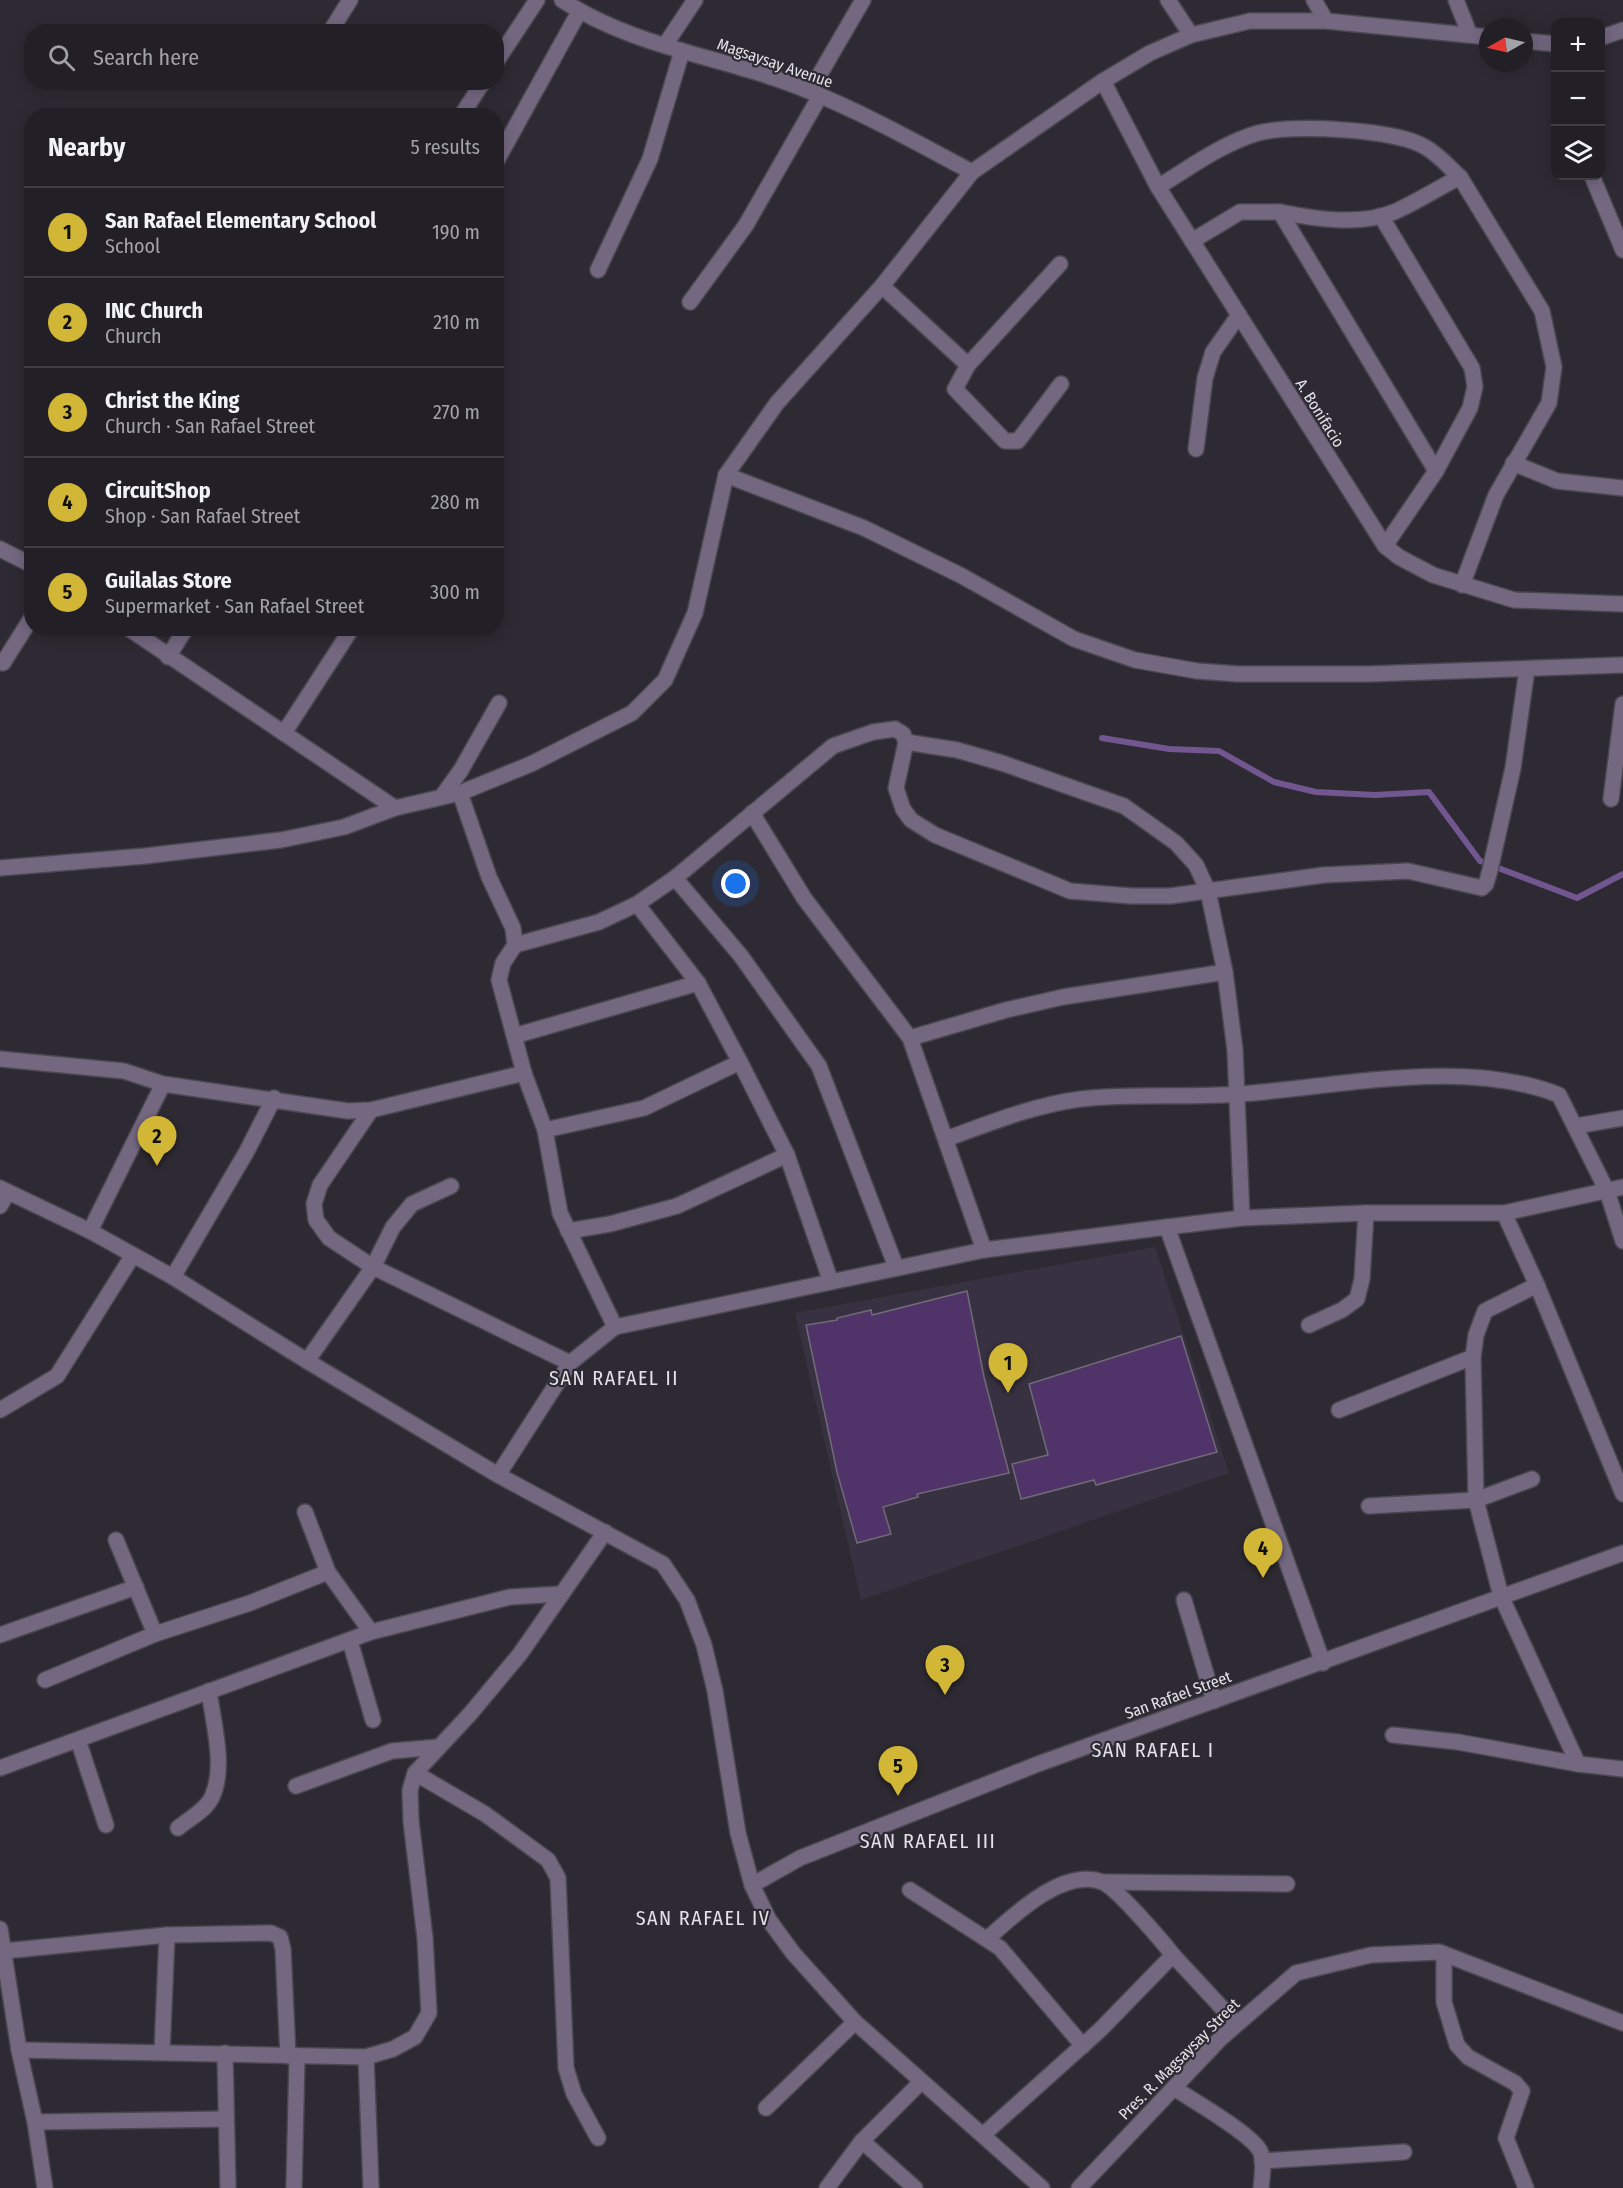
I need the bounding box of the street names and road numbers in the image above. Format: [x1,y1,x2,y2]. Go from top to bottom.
street label: Magsaysay Avenue [715,34,835,92]
street label: A. Bonifacio [1292,375,1348,451]
street label: San Rafael Street [1122,1667,1235,1723]
street label: Pres. R. Magsaysay Street [1115,1994,1244,2123]

